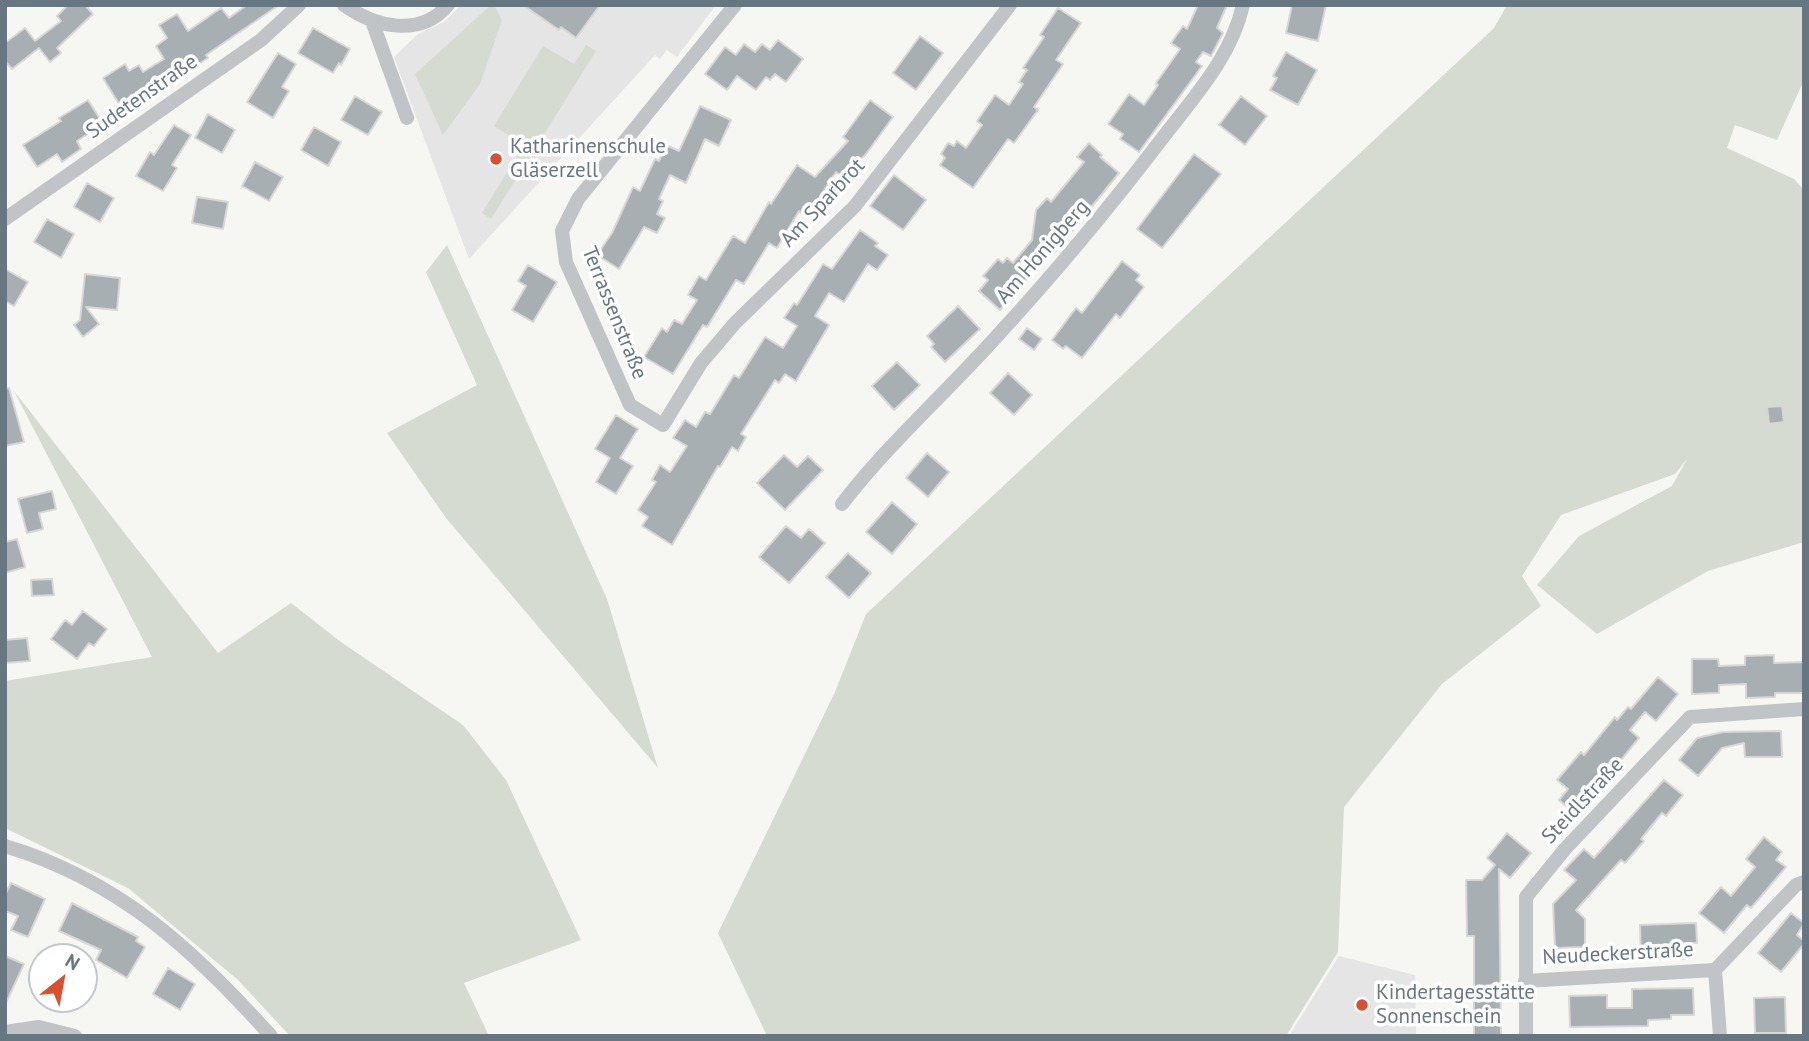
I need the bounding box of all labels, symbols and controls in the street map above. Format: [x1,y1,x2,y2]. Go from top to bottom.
street label: Sudetenstraße [81,49,203,145]
place label: Katharinenschule Gläserzell [510,134,666,184]
marker: Katharinenschule Gläserzell [488,151,504,167]
street label: Am Sparbrot [776,153,870,253]
street label: Am Honigberg [991,195,1095,309]
street label: Terrassenstraße [576,243,652,383]
street label: Steidlstraße [1537,753,1629,849]
street label: Neudeckerstraße [1542,937,1694,971]
north arrow [28,943,98,1013]
text: N [61,948,84,975]
place label: Kindertagesstätte Sonnenschein [1376,980,1535,1030]
marker: Kindertagesstätte Sonnenschein [1354,997,1370,1013]

